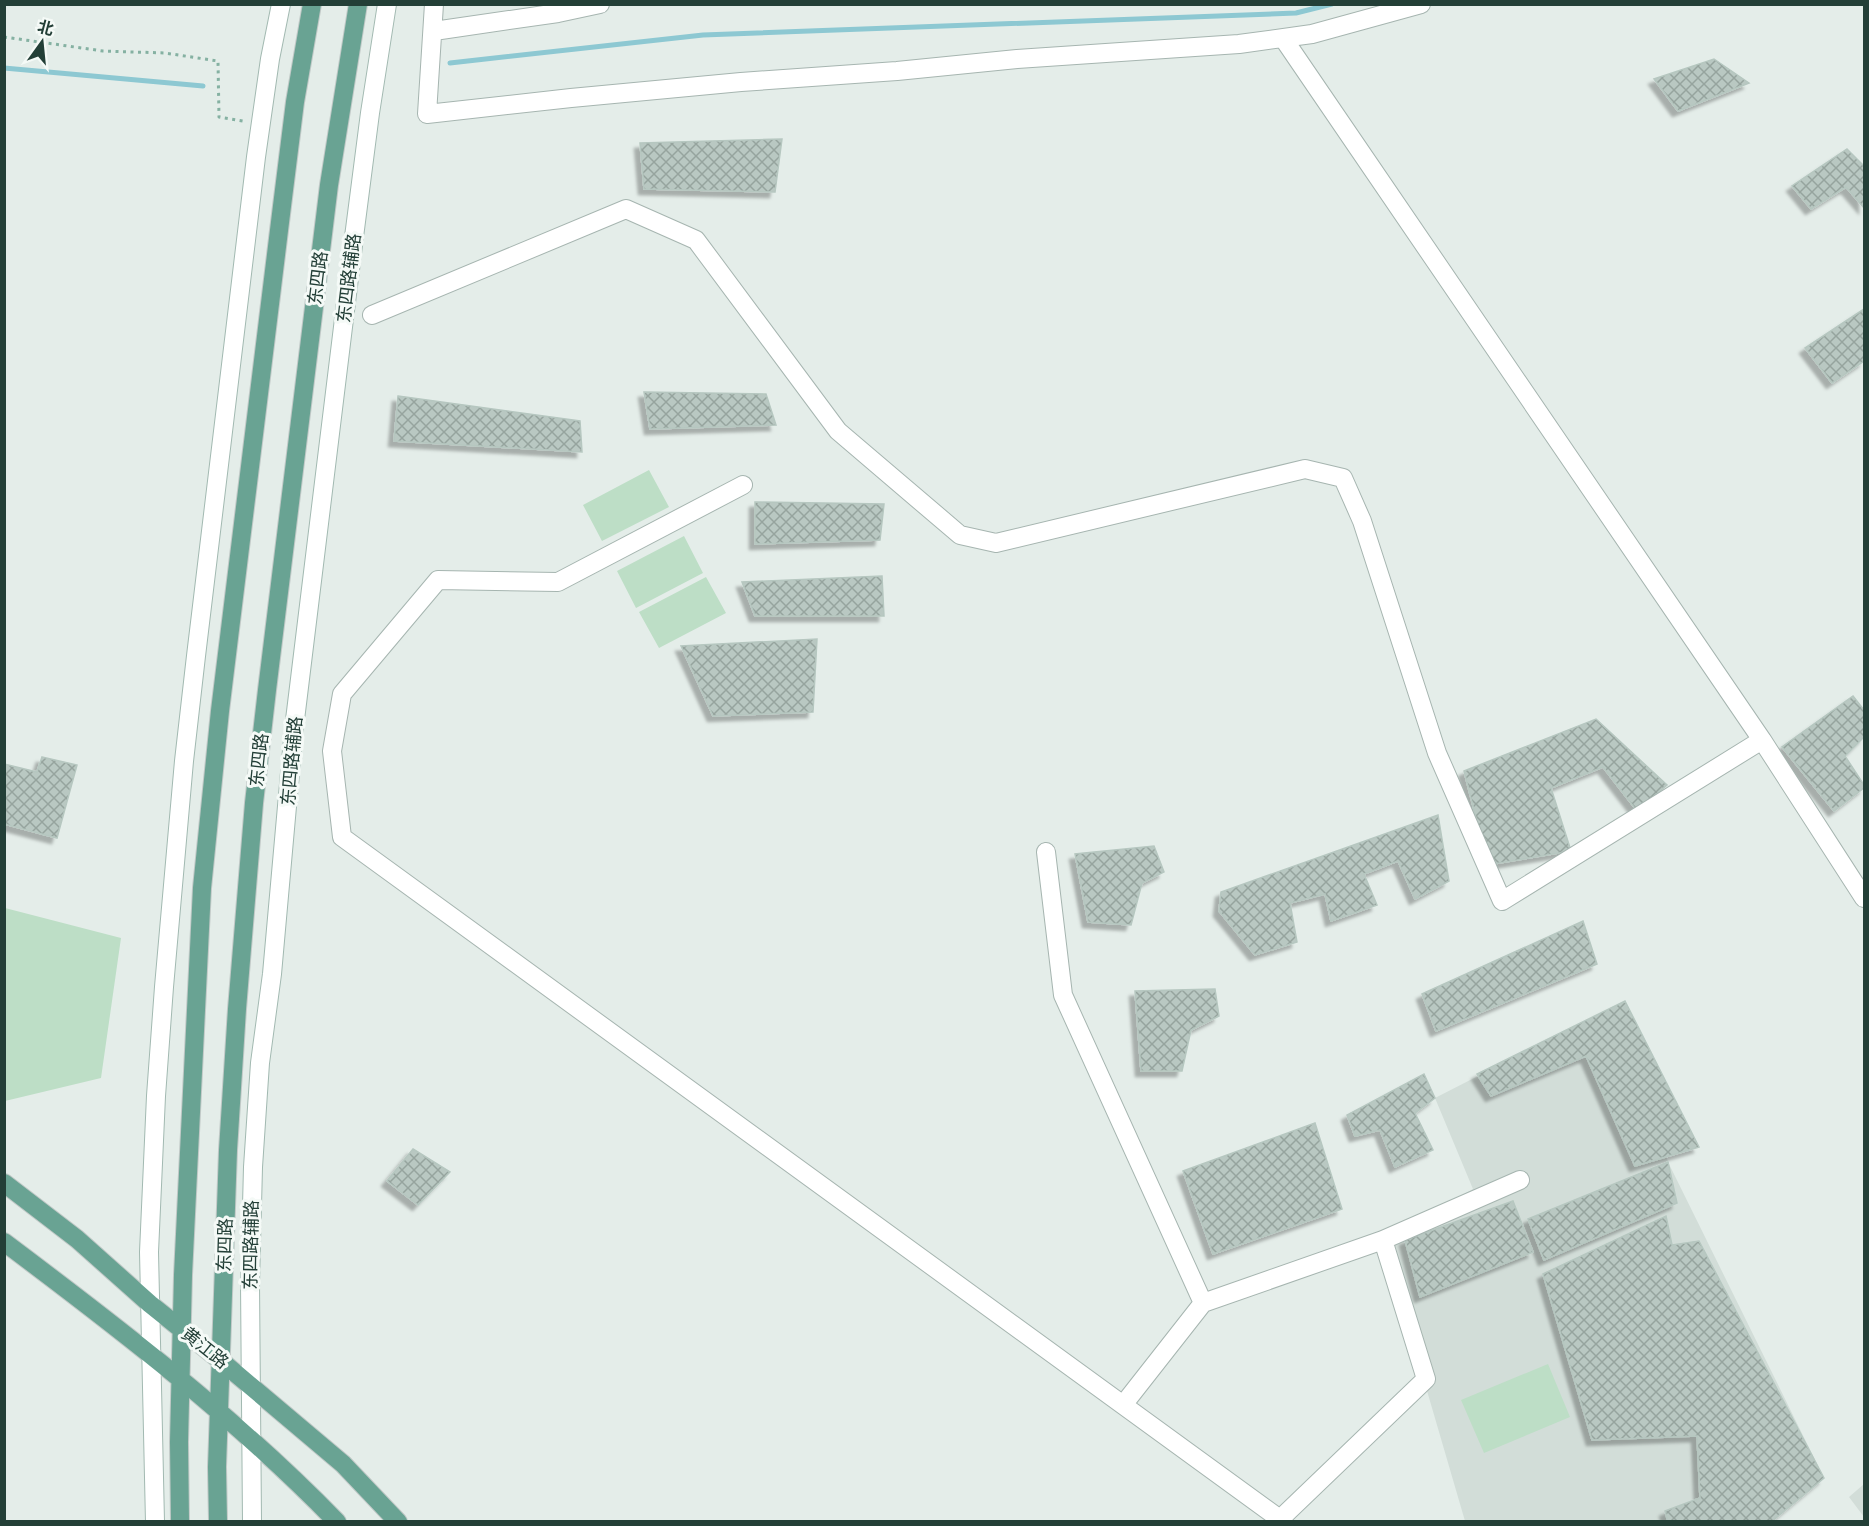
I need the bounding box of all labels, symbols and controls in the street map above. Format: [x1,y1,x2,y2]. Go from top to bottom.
north arrow [12,12,72,72]
text: 北 [36,17,56,39]
street label: 东四路辅路 [333,232,365,324]
street label: 东四路 [304,250,332,306]
street label: 东四路辅路 [277,715,307,807]
street label: 东四路 [245,732,273,788]
street label: 东四路辅路 [239,1200,263,1290]
street label: 东四路 [213,1218,237,1272]
street label: 黄江路 [177,1322,233,1374]

